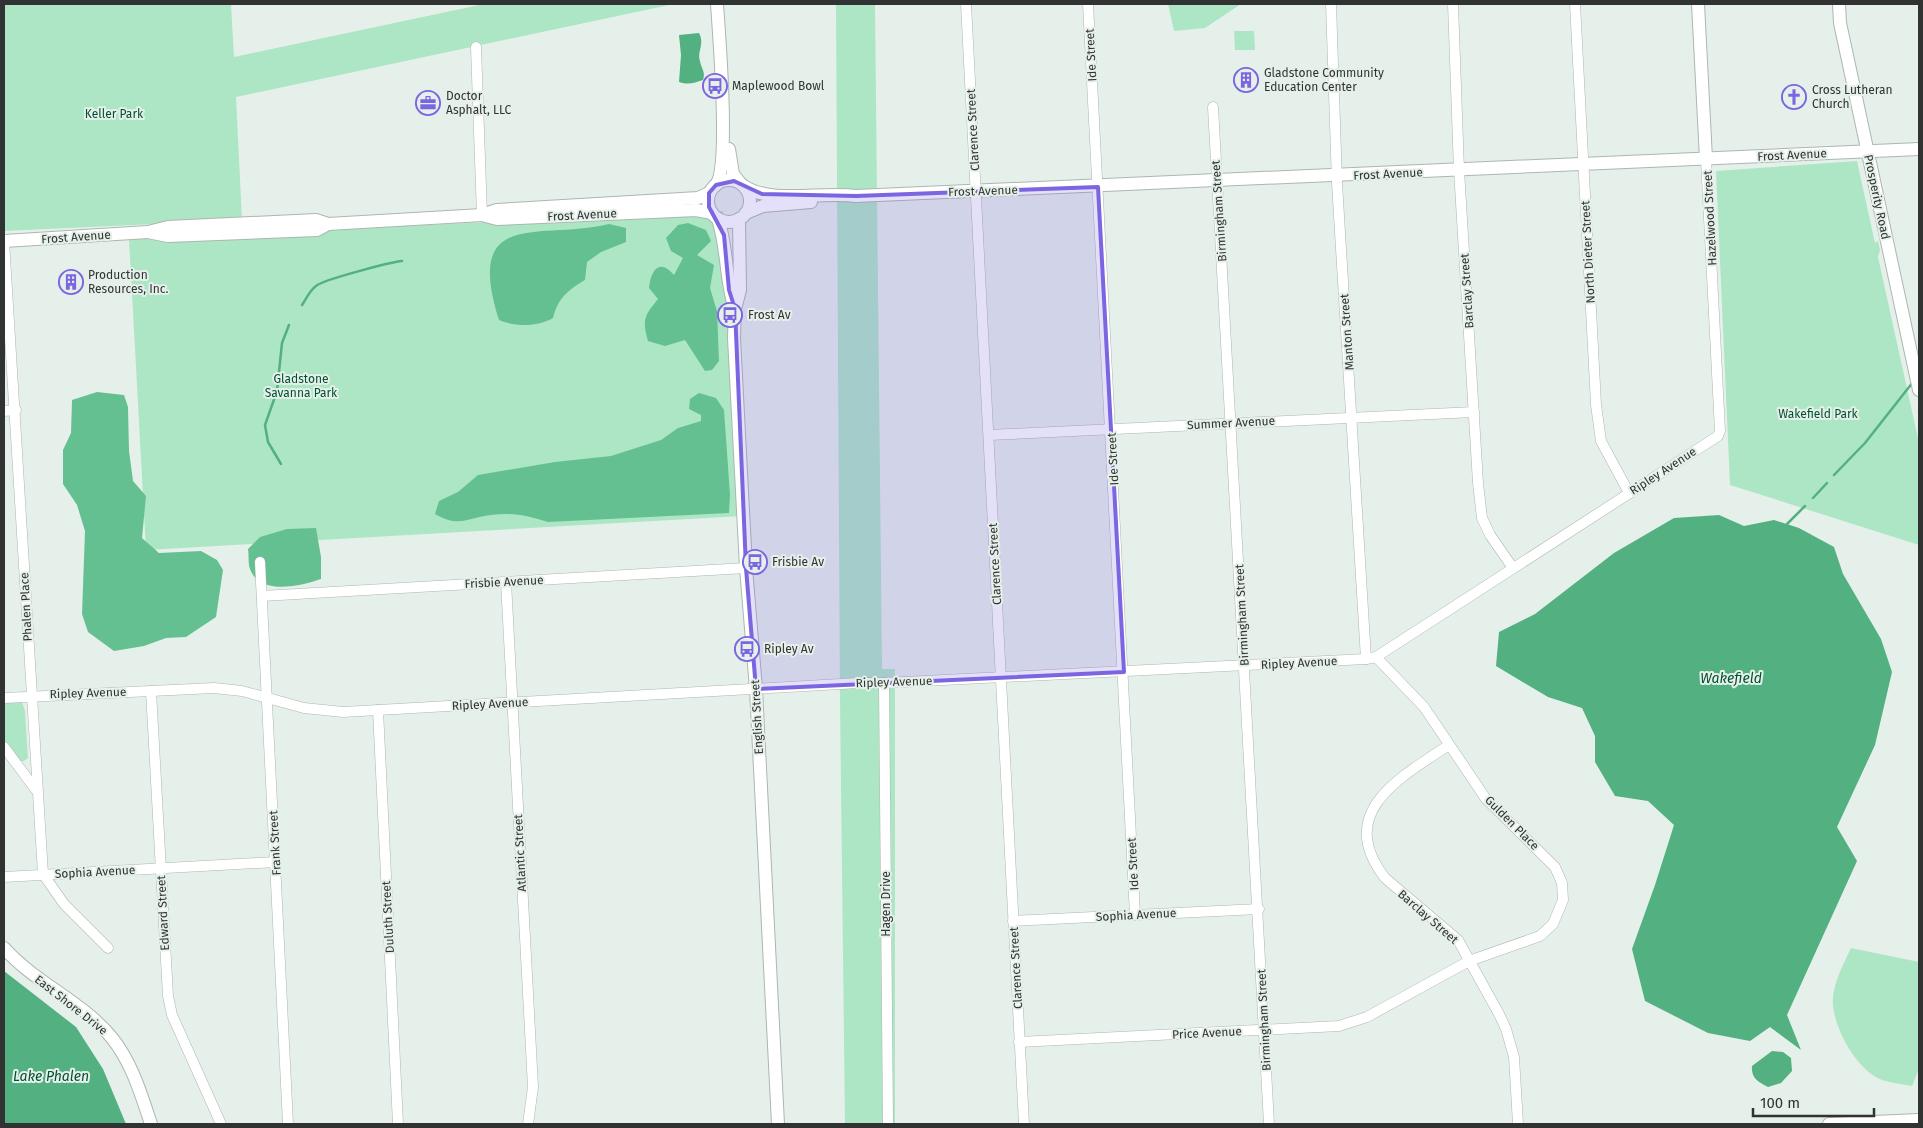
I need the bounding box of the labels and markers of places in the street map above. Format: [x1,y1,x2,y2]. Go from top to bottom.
place label: Gladstone Community Education Center [1264,66,1384,94]
building icon: Gladstone Community Education Center [1233,67,1259,93]
bus stop icon: Maplewood Bowl [702,73,728,99]
place label: Maplewood Bowl [732,79,825,93]
place label: Cross Lutheran Church [1812,83,1893,111]
church icon: Cross Lutheran Church [1781,84,1807,110]
place label: Doctor Asphalt, LLC [446,89,511,117]
office icon: Doctor Asphalt, LLC [415,90,441,116]
place label: Production Resources, Inc. [88,268,169,296]
building icon: Production Resources, Inc. [58,269,84,295]
bus stop icon: Frost Av [717,302,743,328]
place label: Frost Av [748,308,791,322]
bus stop icon: Frisbie Av [742,549,768,575]
place label: Frisbie Av [772,555,824,569]
bus stop icon: Ripley Av [734,636,760,662]
place label: Ripley Av [764,642,814,656]

